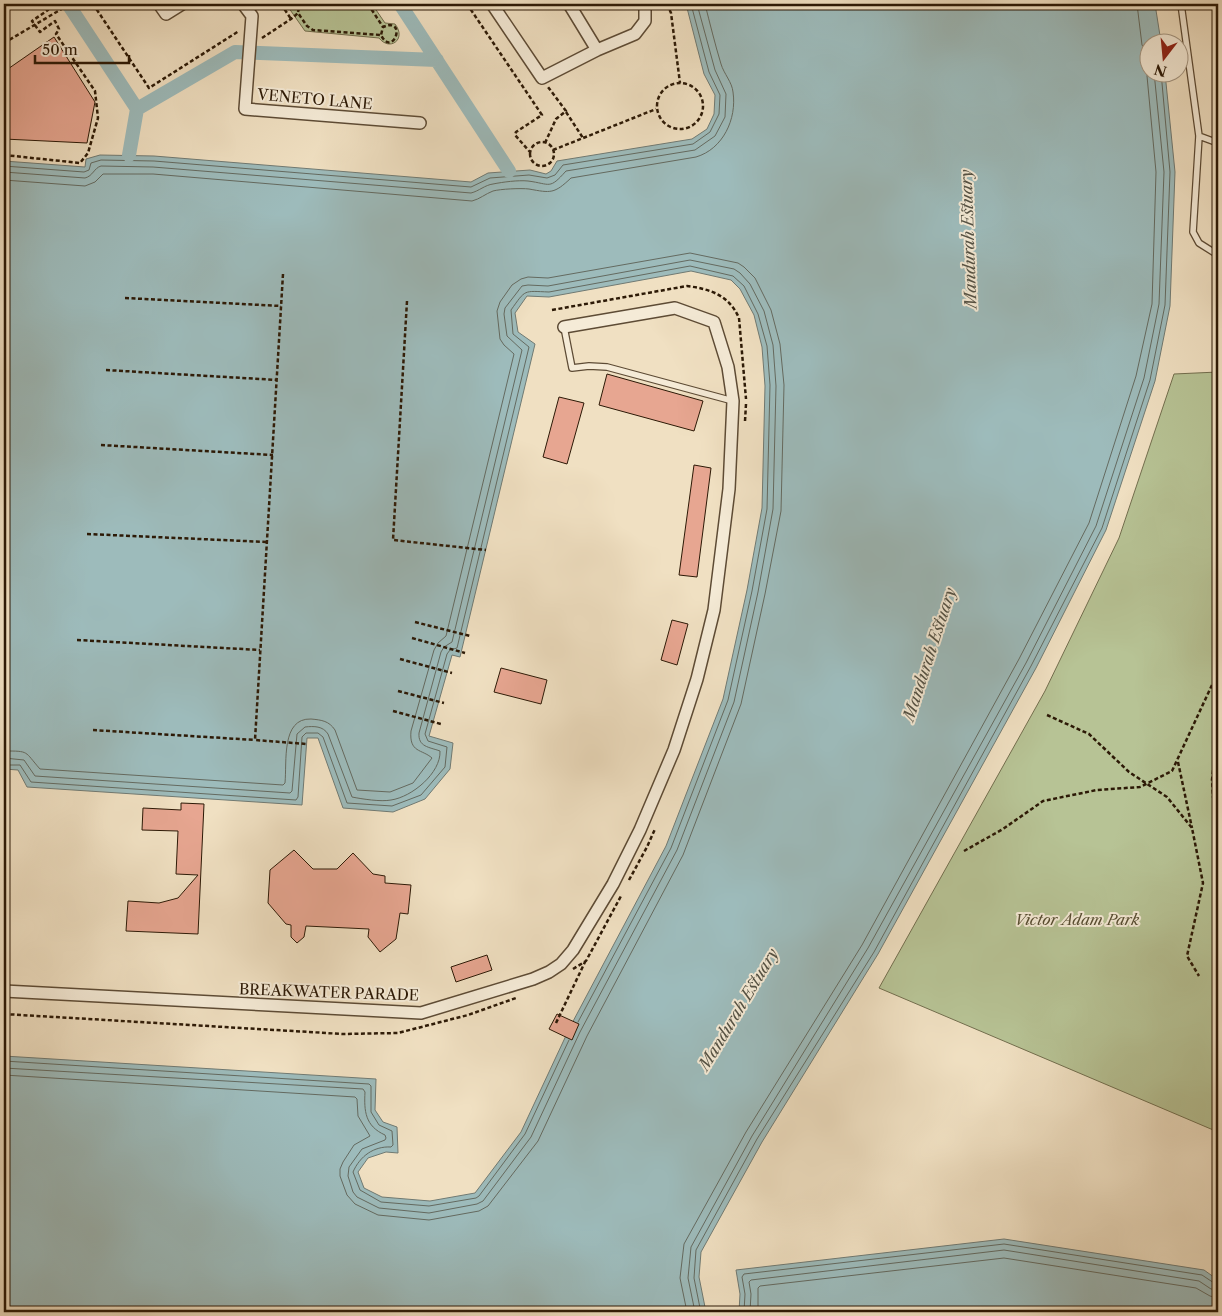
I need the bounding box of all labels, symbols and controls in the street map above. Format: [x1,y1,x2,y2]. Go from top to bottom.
scale bar [35,32,129,64]
north arrow [1140,32,1190,82]
text: 50 m [42,40,78,59]
text: N [1152,60,1169,81]
street label: VENETO LANE [256,84,373,113]
water label: Mandurah Estuary [956,169,980,311]
water label: Mandurah Estuary [897,585,960,725]
park label: Victor Adam Park [1015,910,1139,929]
water label: Mandurah Estuary [693,944,782,1075]
street label: BREAKWATER PARADE [239,979,419,1005]

